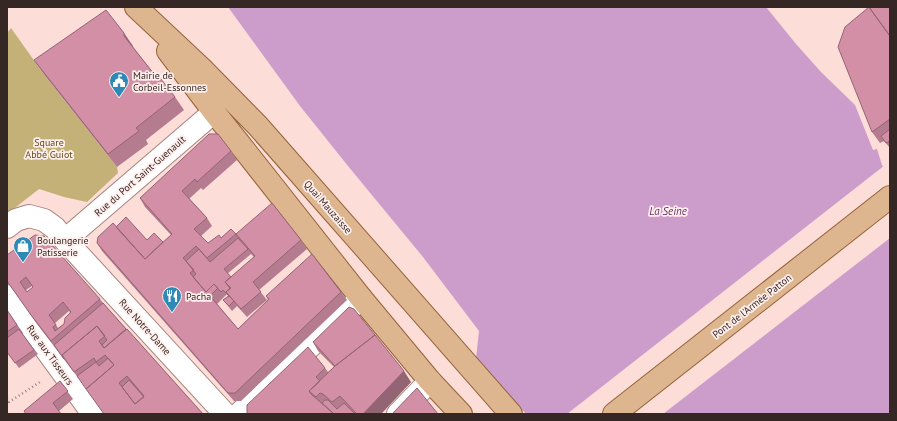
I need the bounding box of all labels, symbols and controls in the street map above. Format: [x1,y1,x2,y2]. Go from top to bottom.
place label: Mairie de Corbeil-Essonnes [133,69,206,94]
public building icon: Mairie de Corbeil-Essonnes [108,70,130,98]
street label: Rue du Port Saint-Guenault [92,132,189,219]
park label: Square Abbé Guiot [25,136,73,161]
street label: Quai Mauzaisse [301,178,355,236]
water label: La Seine [649,204,687,218]
place label: Boulangerie Patisserie [37,234,89,259]
shop icon: Boulangerie Patisserie [12,235,34,263]
street label: Pont de l'Armée Patton [710,271,794,341]
restaurant icon: Pacha [161,285,183,313]
place label: Pacha [186,290,211,303]
street label: Rue Notre-Dame [116,296,174,358]
street label: Rue aux Tisseurs [24,322,76,388]

